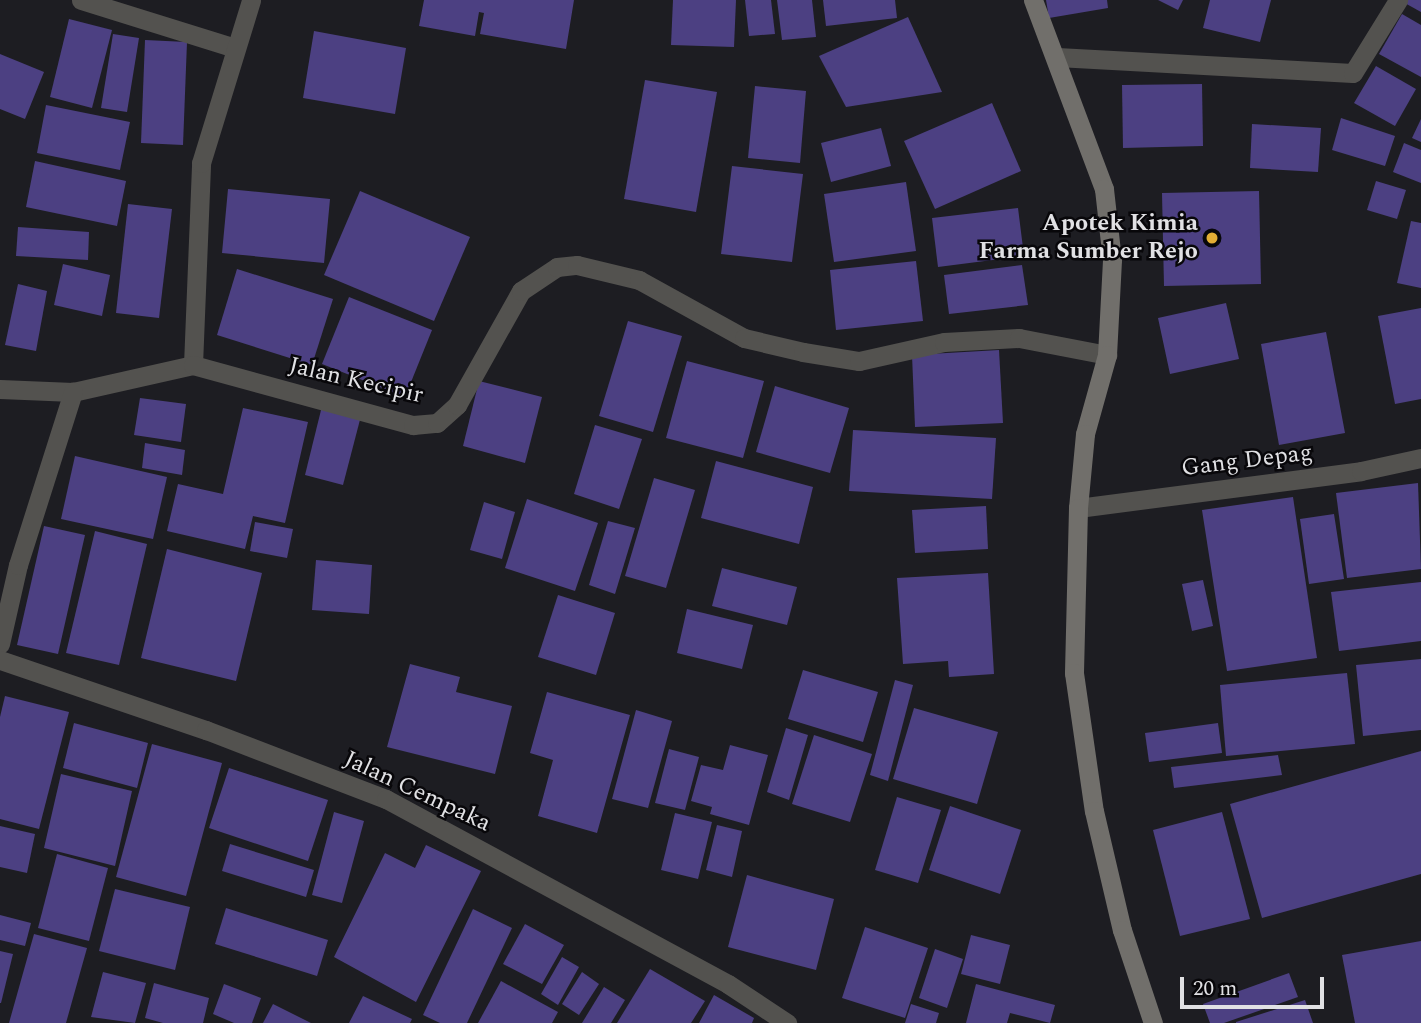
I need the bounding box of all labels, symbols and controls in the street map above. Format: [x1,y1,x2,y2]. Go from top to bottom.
place label: Apotek Kimia Farma Sumber Rejo [979,210,1198,266]
marker: Apotek Kimia Farma Sumber Rejo [1204,230,1220,246]
street label: Jalan Kecipir [286,352,426,410]
street label: Gang Depag [1180,439,1314,483]
street label: Jalan Cempaka [339,745,495,839]
scale bar [1183,964,1326,1008]
text: 20 m [1193,973,1237,1005]

